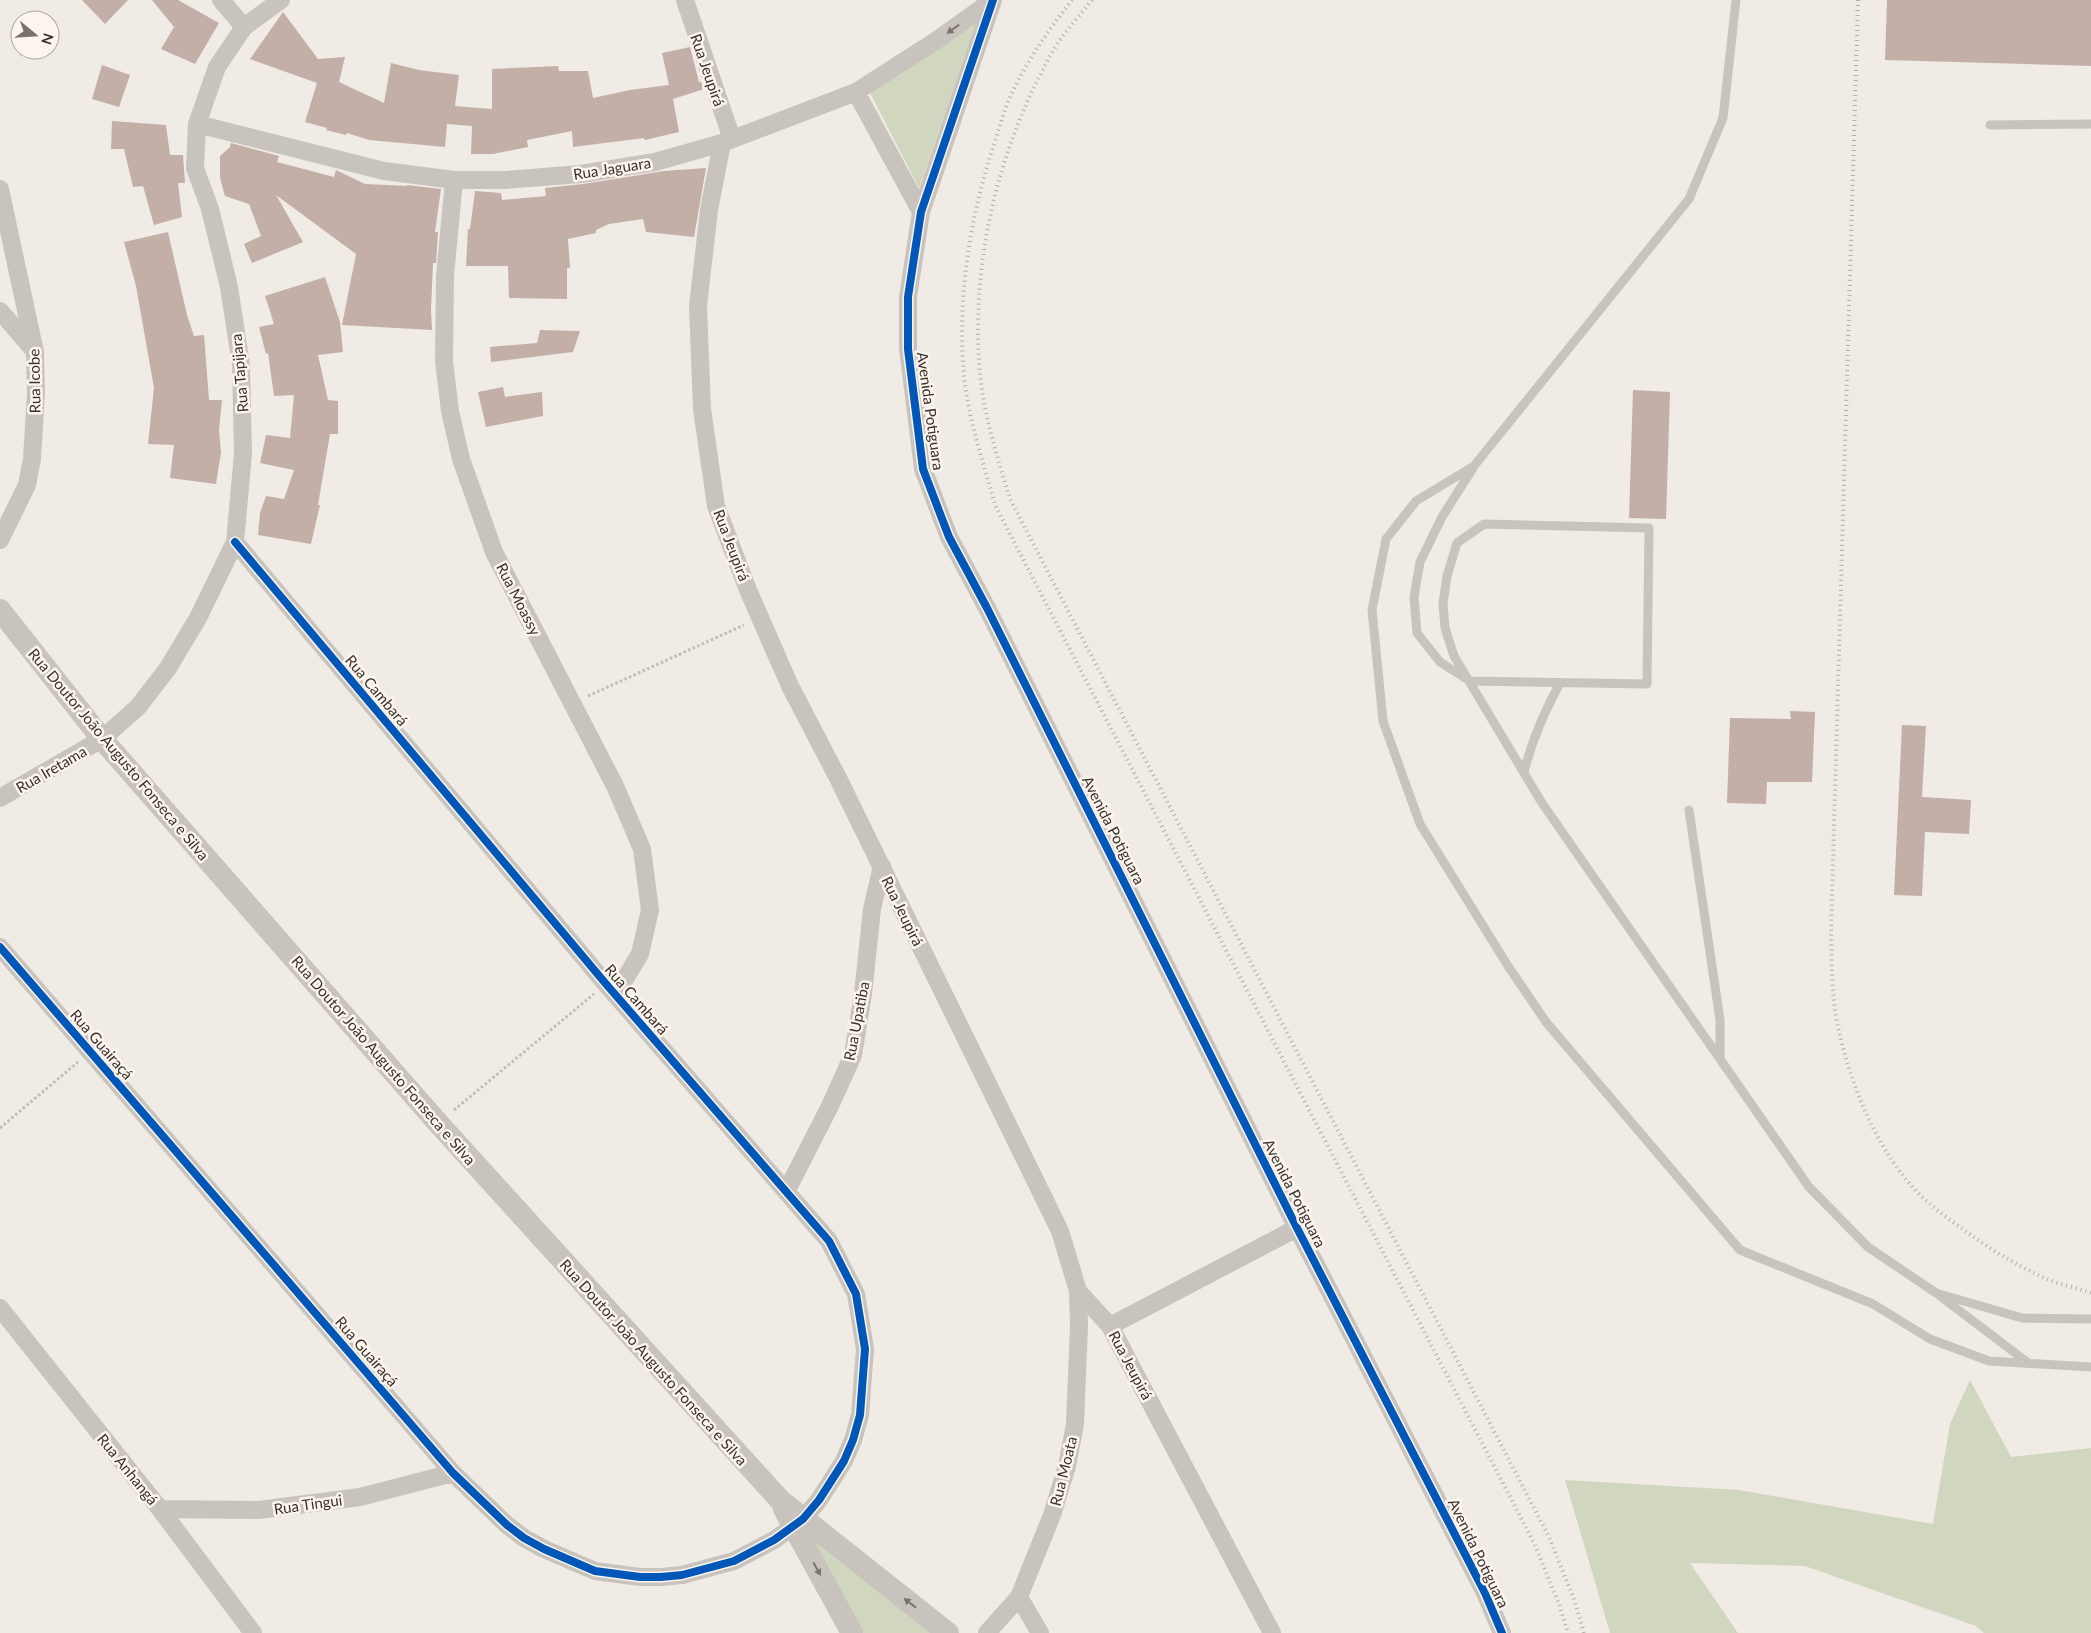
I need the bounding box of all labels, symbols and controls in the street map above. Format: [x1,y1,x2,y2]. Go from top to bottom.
north arrow [10,10,60,60]
one-way arrow [946,24,960,34]
text: N [38,31,58,47]
street label: Rua Jeupirá [687,31,729,109]
street label: Rua Jaguara [572,153,652,183]
street label: Rua Tapijara [227,333,251,413]
street label: Rua Icobe [24,348,44,413]
street label: Avenida Potiguara [914,351,948,471]
street label: Rua Jeupirá [710,507,754,583]
street label: Rua Moassy [493,560,545,639]
street label: Rua Doutor João Augusto Fonseca e Silva [25,644,213,864]
street label: Rua Cambará [342,651,412,729]
street label: Rua Iretama [13,742,89,796]
street label: Avenida Potiguara [1079,773,1149,887]
street label: Rua Jeupirá [878,873,928,949]
street label: Rua Doutor João Augusto Fonseca e Silva [288,952,480,1168]
street label: Rua Cambará [602,960,672,1038]
street label: Rua Upatiba [839,980,873,1062]
street label: Rua Guairaçá [67,1005,137,1083]
street label: Avenida Potiguara [1260,1136,1330,1250]
street label: Rua Doutor João Augusto Fonseca e Silva [556,1255,752,1469]
street label: Rua Guairaçá [332,1312,402,1390]
street label: Rua Jeupirá [1105,1327,1157,1403]
street label: Rua Anhangá [94,1430,162,1508]
street label: Rua Moata [1046,1434,1080,1508]
street label: Rua Tingui [273,1490,343,1518]
street label: Avenida Potiguara [1445,1495,1513,1611]
one-way arrow [812,1562,821,1575]
one-way arrow [904,1597,917,1608]

